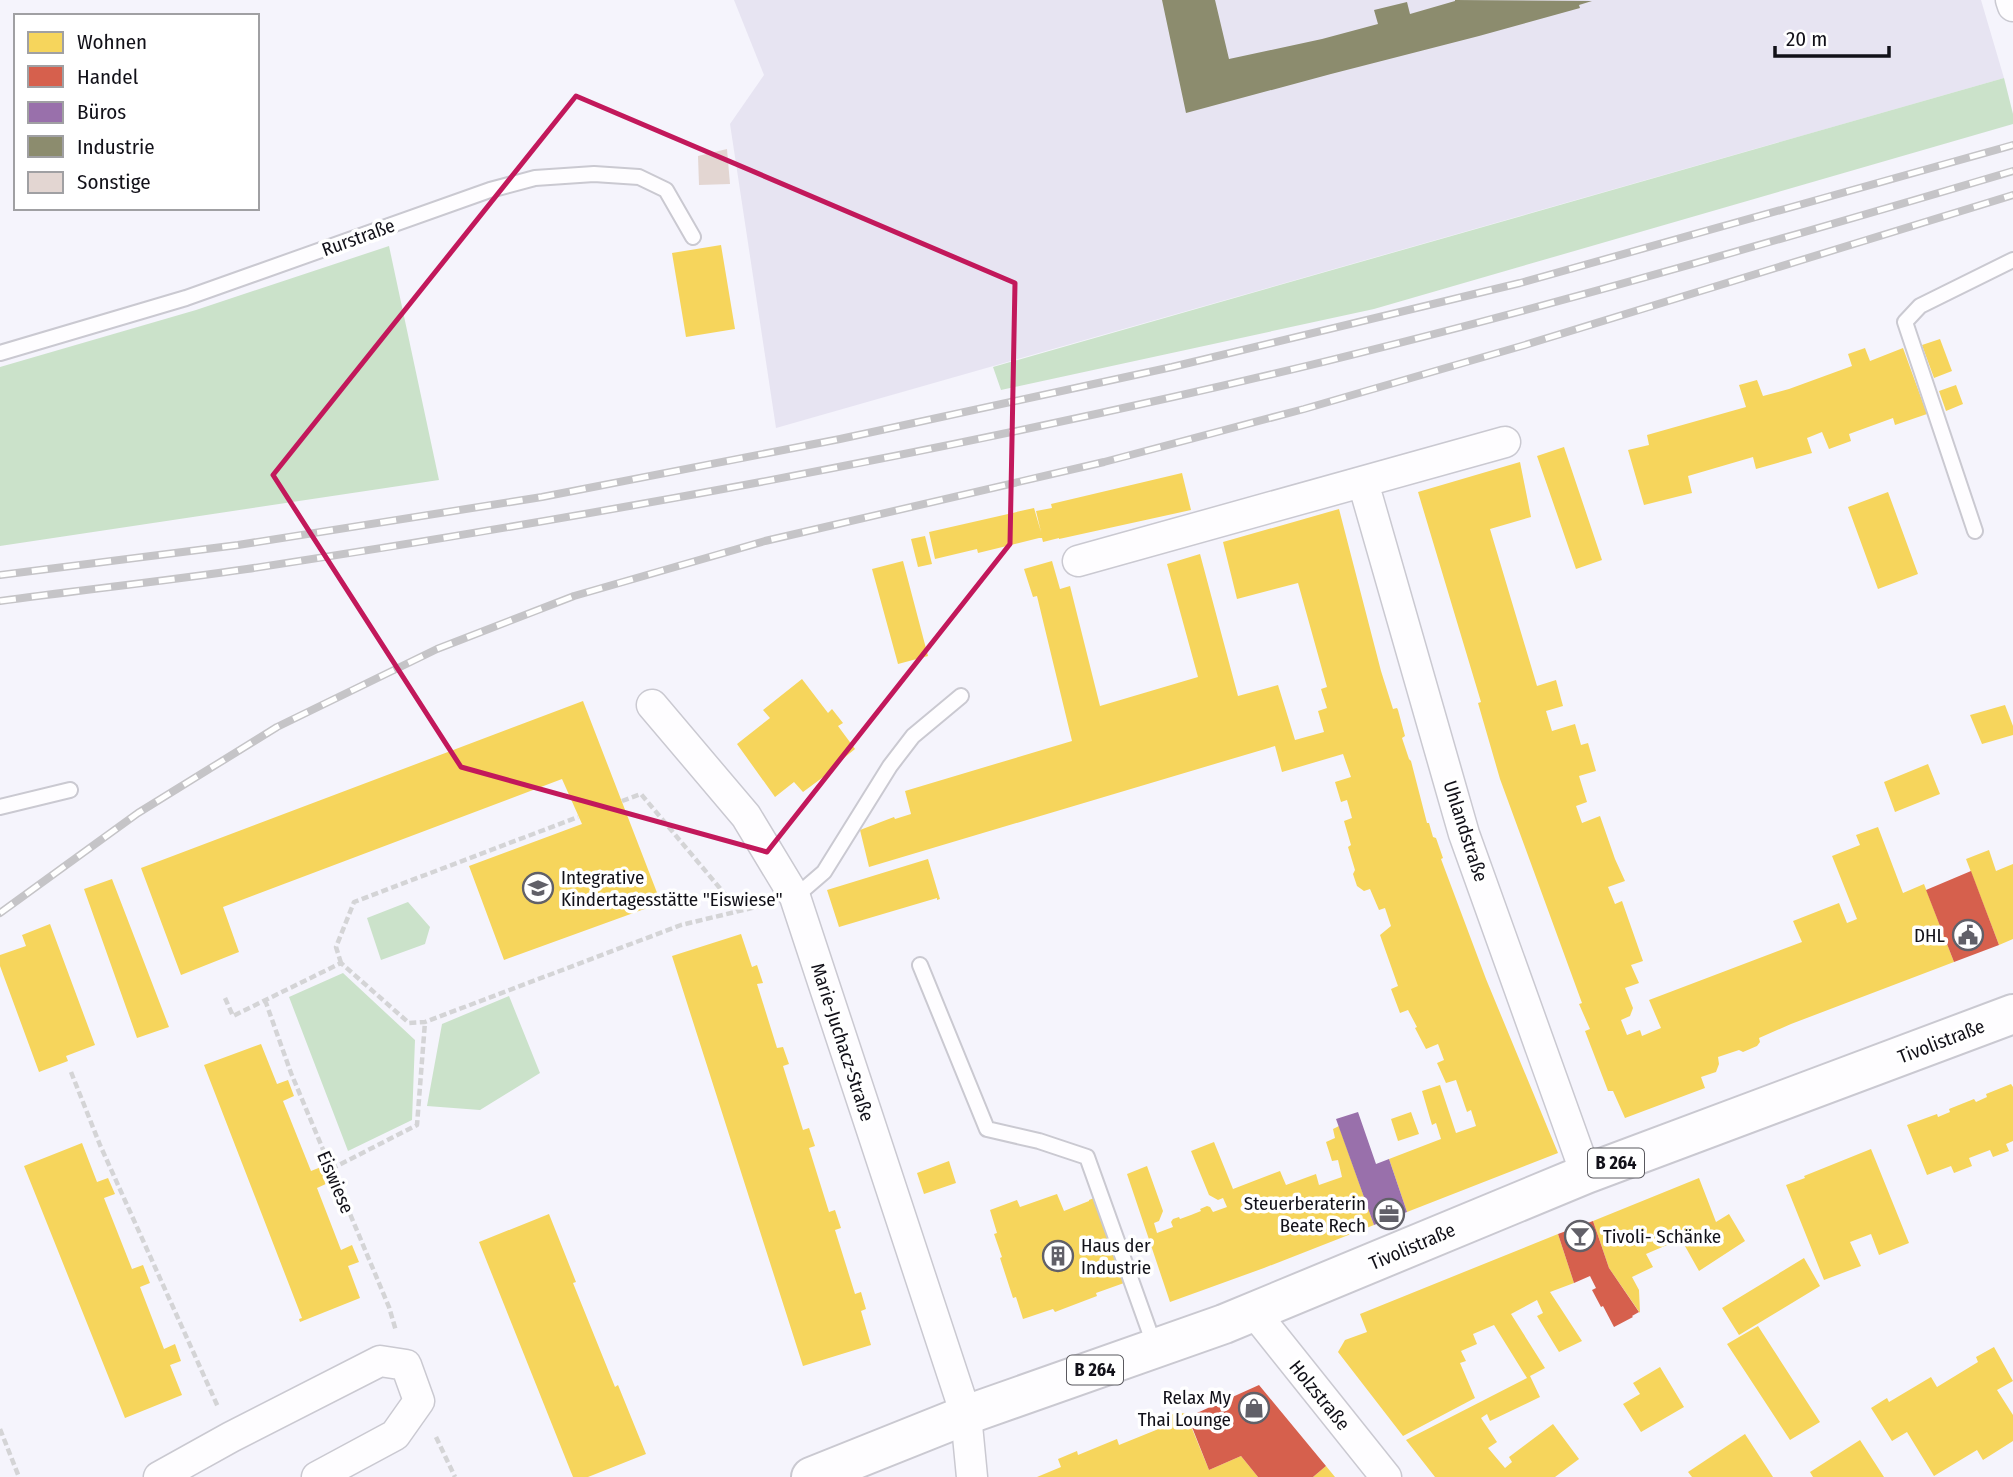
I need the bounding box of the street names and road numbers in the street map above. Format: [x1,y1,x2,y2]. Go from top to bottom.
street label: Rurstraße [319,214,398,261]
street label: Uhlandstraße [1438,778,1493,885]
street label: Marie-Juchacz-Straße [806,960,879,1124]
street label: Tivolistraße [1895,1014,1988,1069]
street label: Eiswiese [312,1147,359,1217]
road number: B 264 [1588,1148,1644,1178]
street label: Tivolistraße [1366,1218,1459,1275]
road number: B 264 [1067,1356,1123,1385]
street label: Holzstraße [1284,1356,1355,1435]

